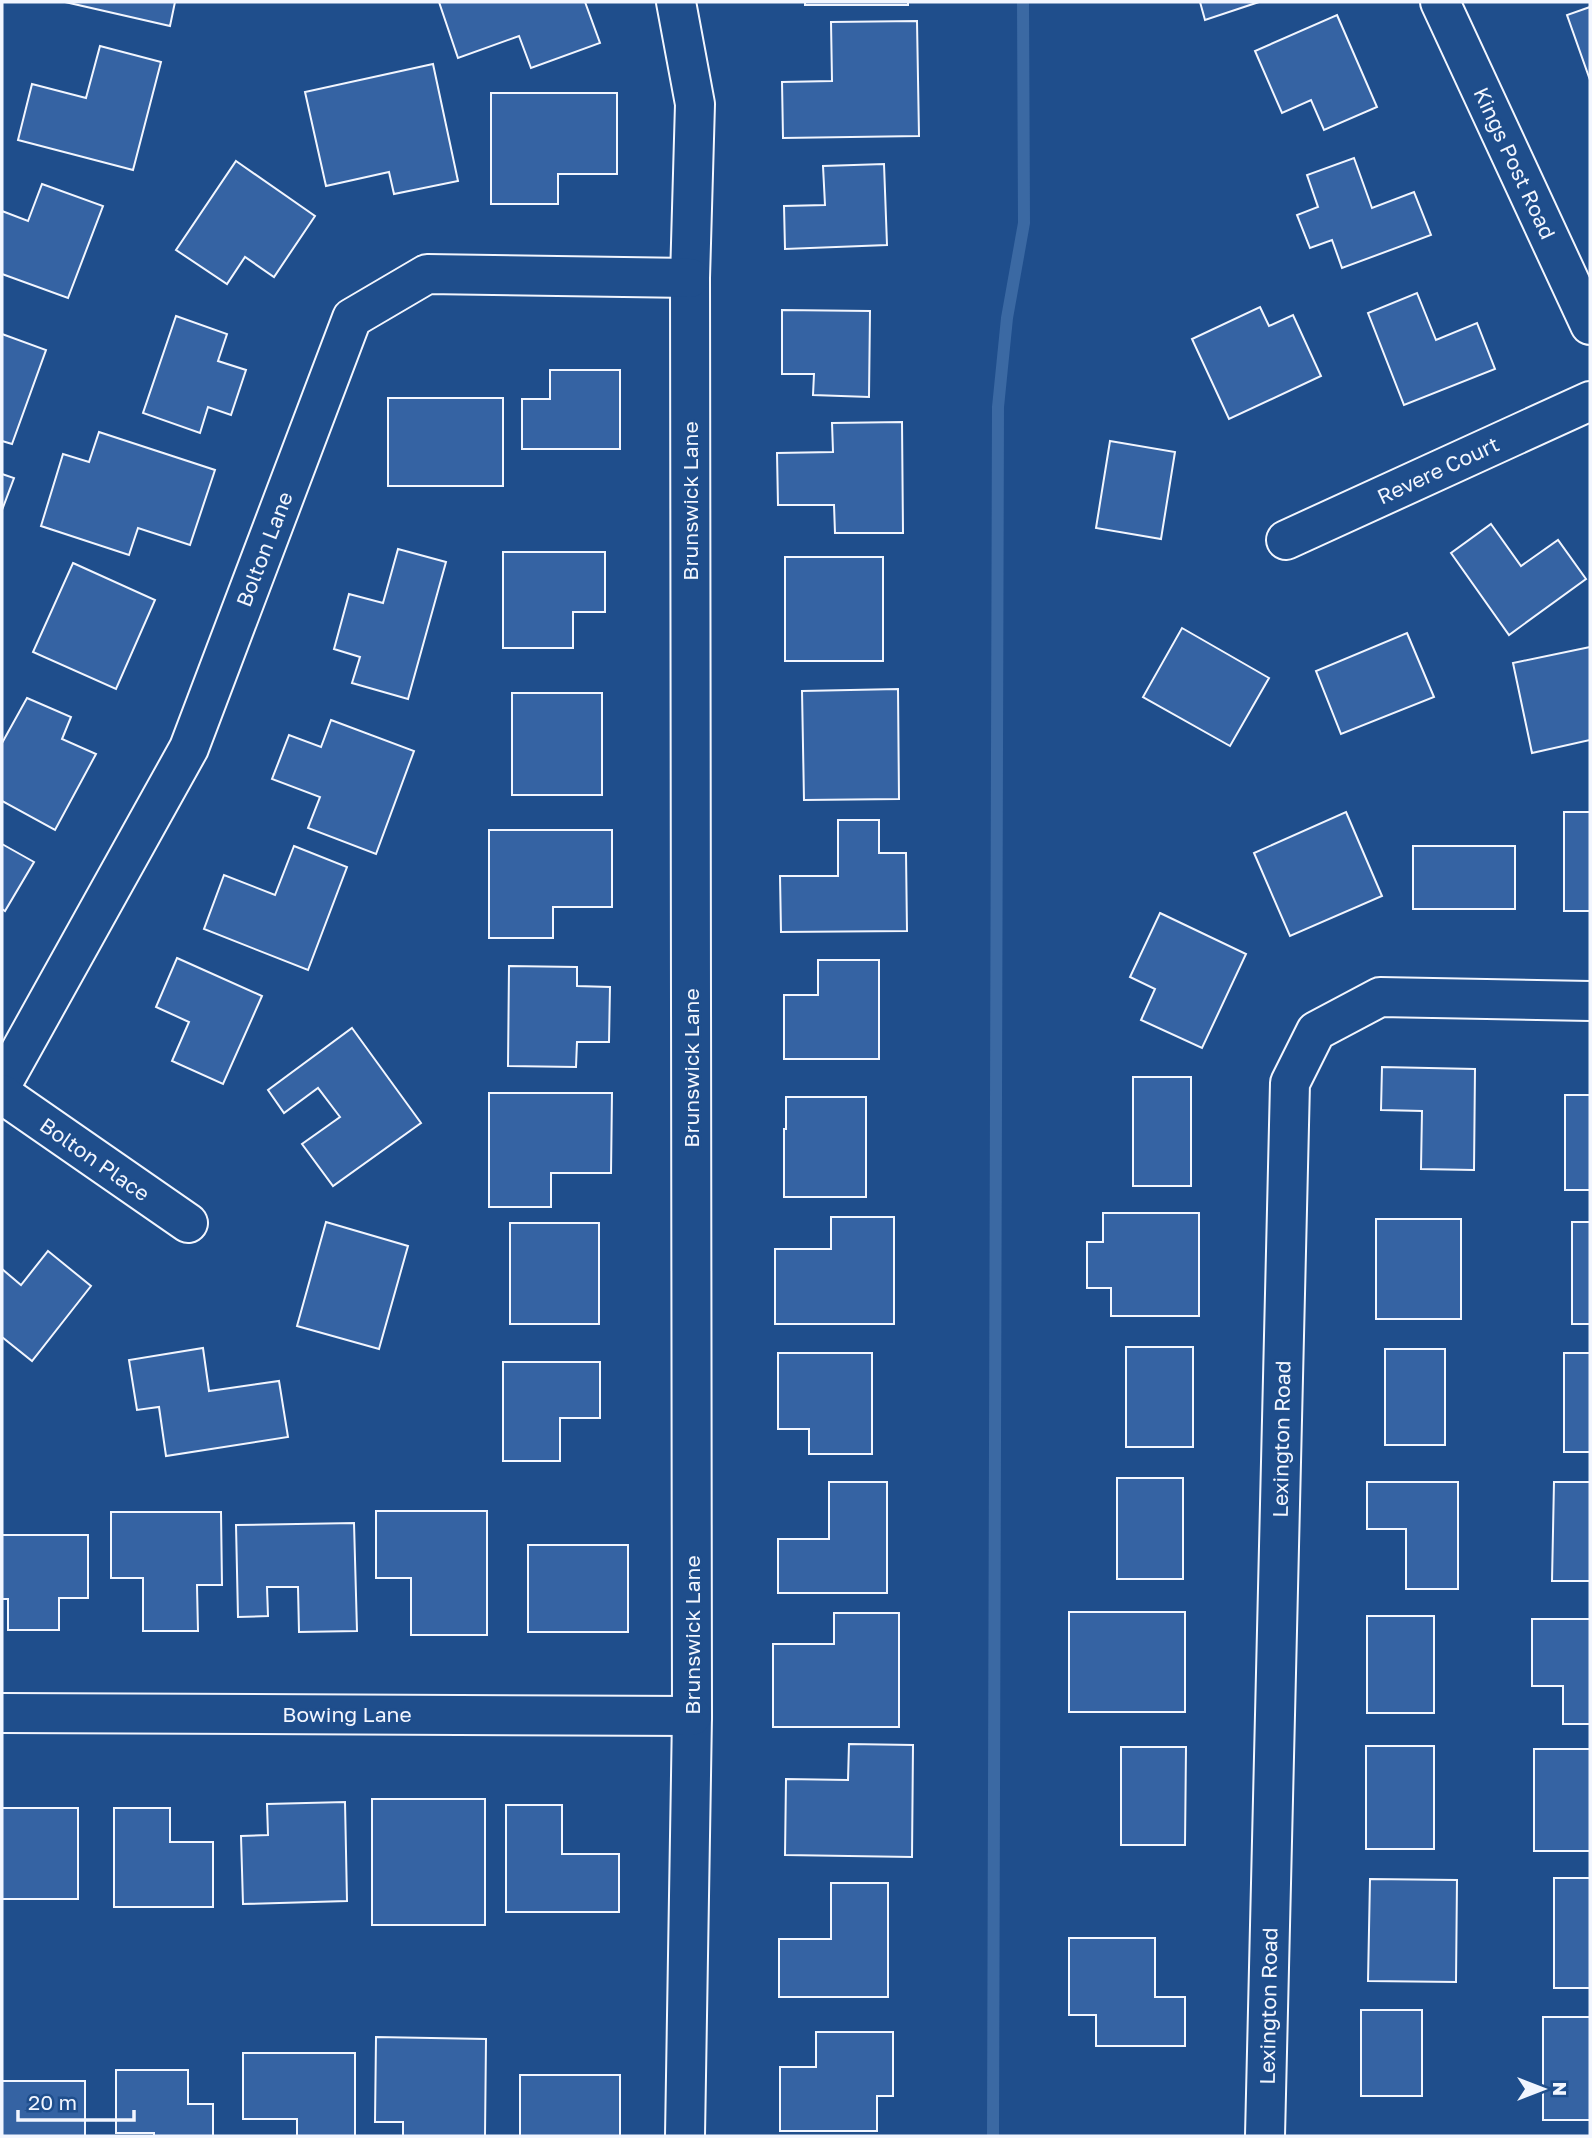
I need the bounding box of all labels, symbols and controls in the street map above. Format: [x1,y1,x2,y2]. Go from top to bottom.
street label: Kings Post Road [1468,83,1562,243]
street label: Brunswick Lane [677,421,703,581]
street label: Revere Court [1373,430,1503,510]
street label: Bolton Lane [230,488,298,610]
street label: Brunswick Lane [678,988,704,1148]
street label: Bolton Place [35,1112,155,1206]
street label: Lexington Road [1267,1360,1295,1518]
street label: Brunswick Lane [679,1555,705,1715]
street label: Bowing Lane [282,1701,412,1727]
street label: Lexington Road [1254,1927,1282,2085]
north arrow [1508,2054,1578,2124]
scale bar [18,2078,133,2122]
text: N [1549,2082,1572,2096]
text: 20 m [28,2089,77,2115]

